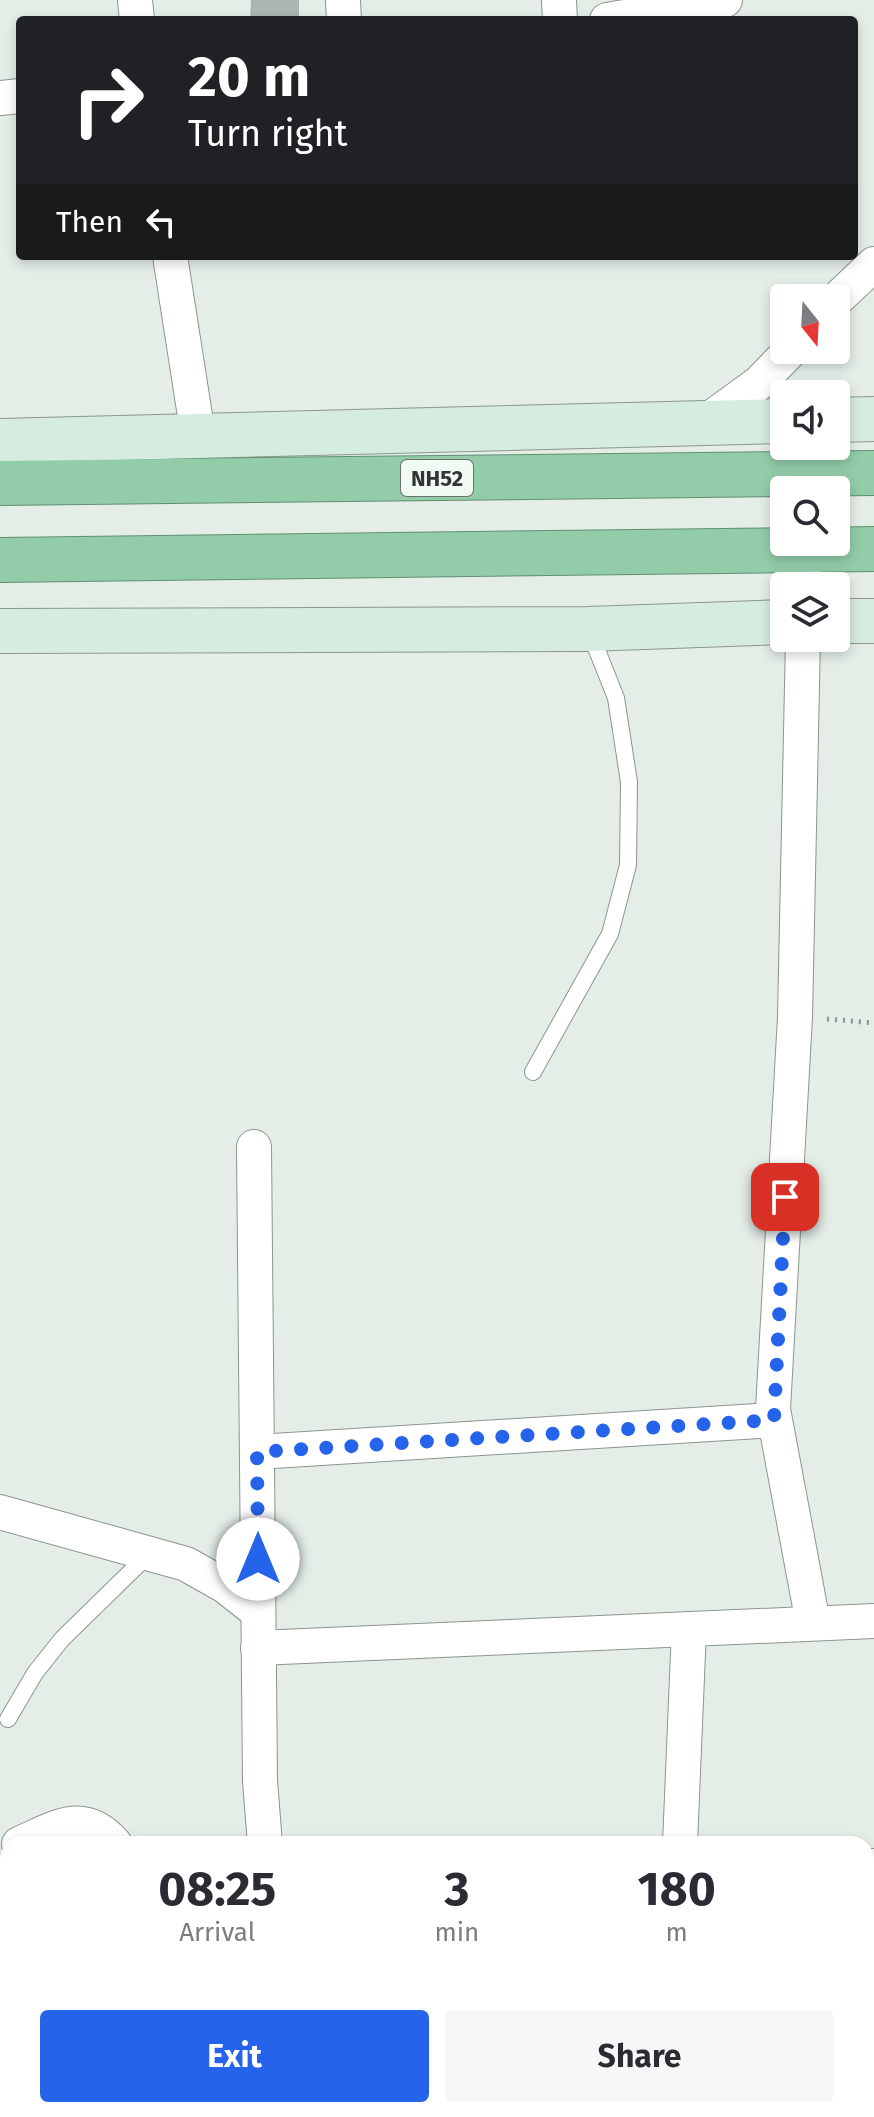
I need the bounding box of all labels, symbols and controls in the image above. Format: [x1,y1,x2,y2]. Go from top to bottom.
text: 20 m [188,44,310,111]
icon: right [56,48,160,152]
text: Turn right [188,112,348,156]
icon: left [139,200,183,244]
text: Then [56,204,123,240]
north arrow [770,284,850,364]
map controls [770,284,850,652]
button: sound [770,380,850,460]
road number: NH52 [401,460,473,496]
button: search [770,476,850,556]
button: layers [770,572,850,652]
pin [751,1163,819,1231]
icon: arrive [763,1175,807,1219]
position arrow [216,1517,300,1601]
text: 08:25 [158,1860,276,1918]
text: 3 [444,1860,469,1918]
text: 180 [638,1860,716,1918]
text: Arrival [179,1917,255,1948]
text: min [434,1917,479,1948]
text: m [665,1917,688,1948]
button: Exit [40,2010,429,2102]
button: Share [445,2010,834,2102]

